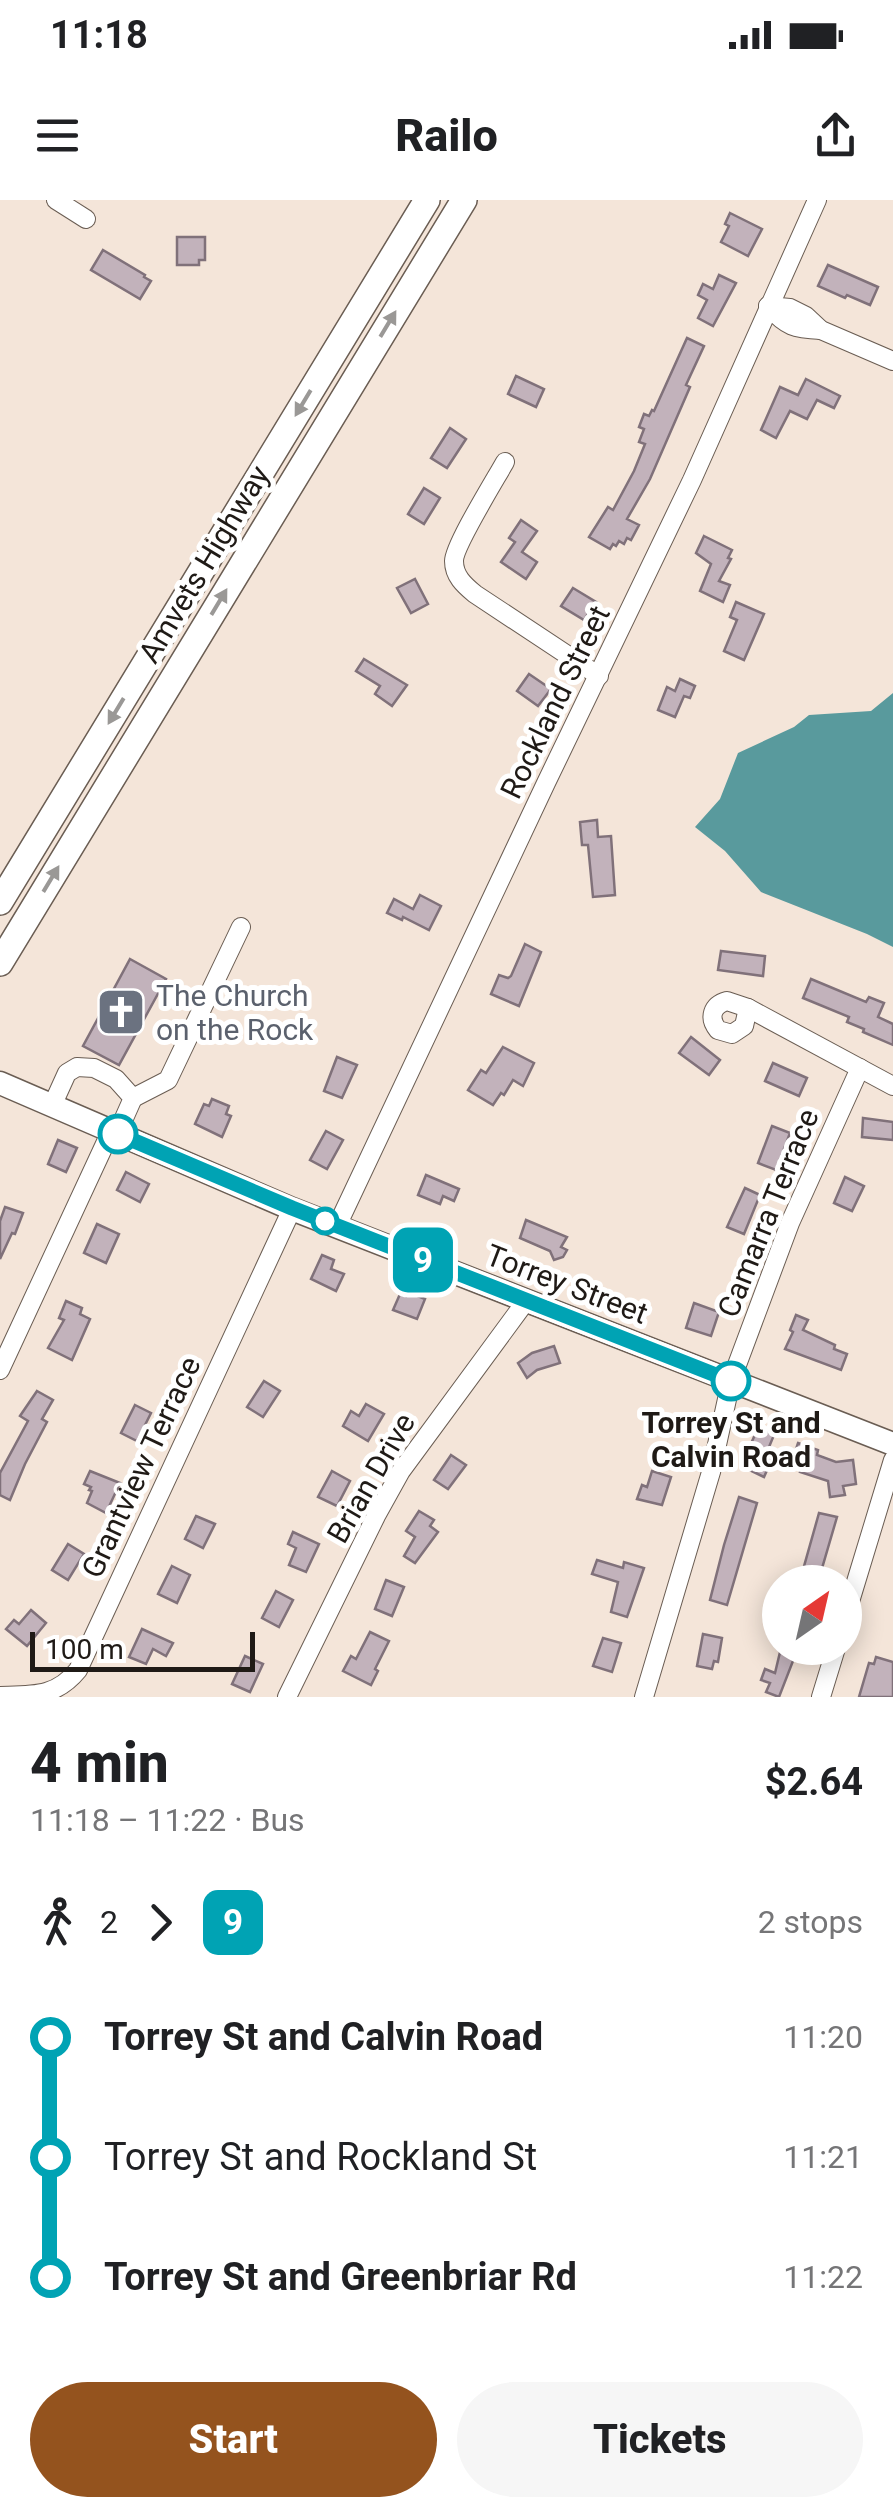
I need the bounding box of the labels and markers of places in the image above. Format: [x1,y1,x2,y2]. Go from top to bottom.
place label: The Church on the Rock [156,978,314,1047]
church icon: The Church on the Rock [95,986,147,1038]
unlabelled marker [99,1115,137,1153]
unlabelled marker [312,1208,338,1234]
marker: Torrey St and Calvin Road [712,1362,750,1400]
place label: Torrey St and Calvin Road [641,1405,821,1474]

